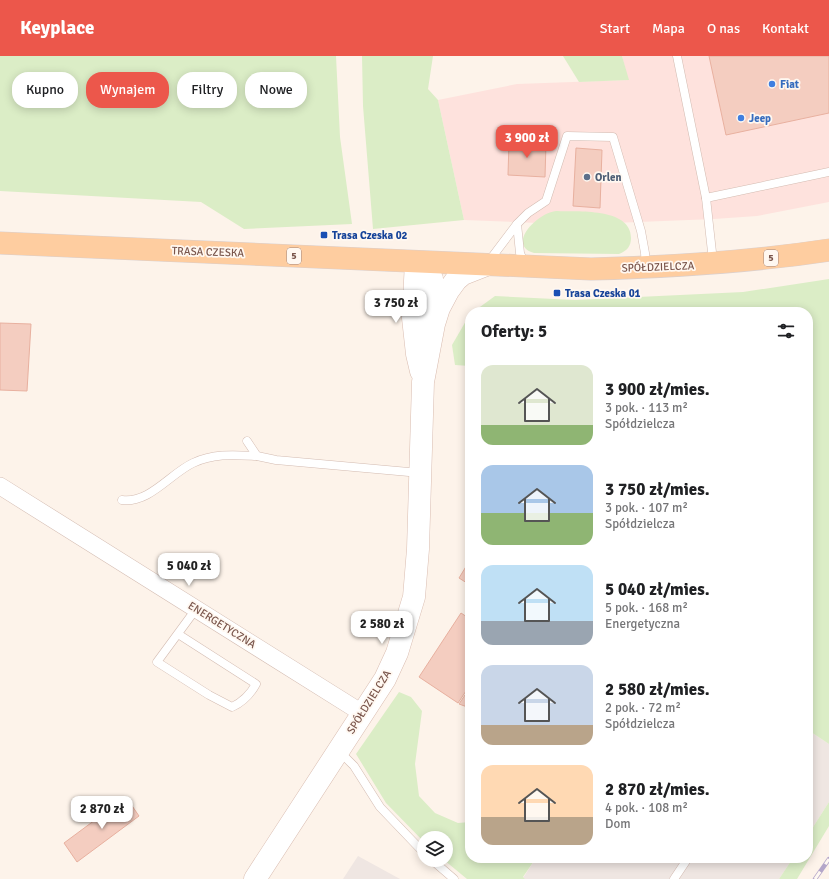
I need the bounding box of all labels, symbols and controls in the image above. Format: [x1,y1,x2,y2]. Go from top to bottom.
text: Keyplace [20,16,95,40]
text: Start [600,20,630,37]
text: Mapa [652,20,685,37]
text: O nas [707,20,740,37]
text: Kontakt [762,20,809,37]
chip: Kupno [12,72,78,108]
chip: Wynajem [86,72,169,108]
chip: Filtry [177,72,237,108]
chip: Nowe [245,72,307,108]
place label: Fiat [780,78,799,91]
marker: Fiat [767,79,777,89]
place label: Jeep [749,112,771,125]
marker: Jeep [736,113,746,123]
pin: 3 900 zł [486,125,568,159]
text: 3 900 zł [505,130,549,146]
place label: Orlen [595,171,622,184]
marker: Orlen [582,172,592,182]
place label: Trasa Czeska 02 [332,229,408,242]
marker: Trasa Czeska 02 [319,230,329,240]
street label: TRASA CZESKA [172,244,245,260]
road number: 5 [287,248,301,264]
road number: 5 [764,250,778,266]
street label: SPÓŁDZIELCZA [621,258,695,275]
place label: Trasa Czeska 01 [565,287,641,300]
marker: Trasa Czeska 01 [552,288,562,298]
pin: 3 750 zł [355,290,437,324]
text: 3 750 zł [374,295,418,311]
icon: filters [775,320,797,342]
text: Oferty: 5 [481,321,547,342]
text: 3 900 zł/mies. [605,379,710,400]
icon: home [513,381,561,429]
text: 3 pok. · 113 m² [605,400,688,416]
text: Spółdzielcza [605,416,675,432]
text: 3 750 zł/mies. [605,479,710,500]
icon: home [513,481,561,529]
text: 3 pok. · 107 m² [605,500,688,516]
text: Spółdzielcza [605,516,675,532]
pin: 5 040 zł [148,553,230,587]
text: 5 040 zł [167,558,211,574]
text: 5 040 zł/mies. [605,579,710,600]
icon: home [513,581,561,629]
street label: ENERGETYCZNA [186,599,259,651]
text: 5 pok. · 168 m² [605,600,688,616]
pin: 2 580 zł [341,611,423,645]
text: 2 580 zł [360,616,404,632]
text: Energetyczna [605,616,680,632]
street label: SPÓŁDZIELCZA [343,667,394,736]
text: 2 580 zł/mies. [605,679,710,700]
icon: home [513,681,561,729]
text: 2 pok. · 72 m² [605,700,681,716]
text: Spółdzielcza [605,716,675,732]
text: 2 870 zł/mies. [605,779,710,800]
icon: home [513,781,561,829]
pin: 2 870 zł [61,796,143,830]
text: 4 pok. · 108 m² [605,800,688,816]
text: 2 870 zł [80,801,124,817]
text: Dom [605,816,631,832]
map controls [417,831,453,867]
button: layers [417,831,453,867]

